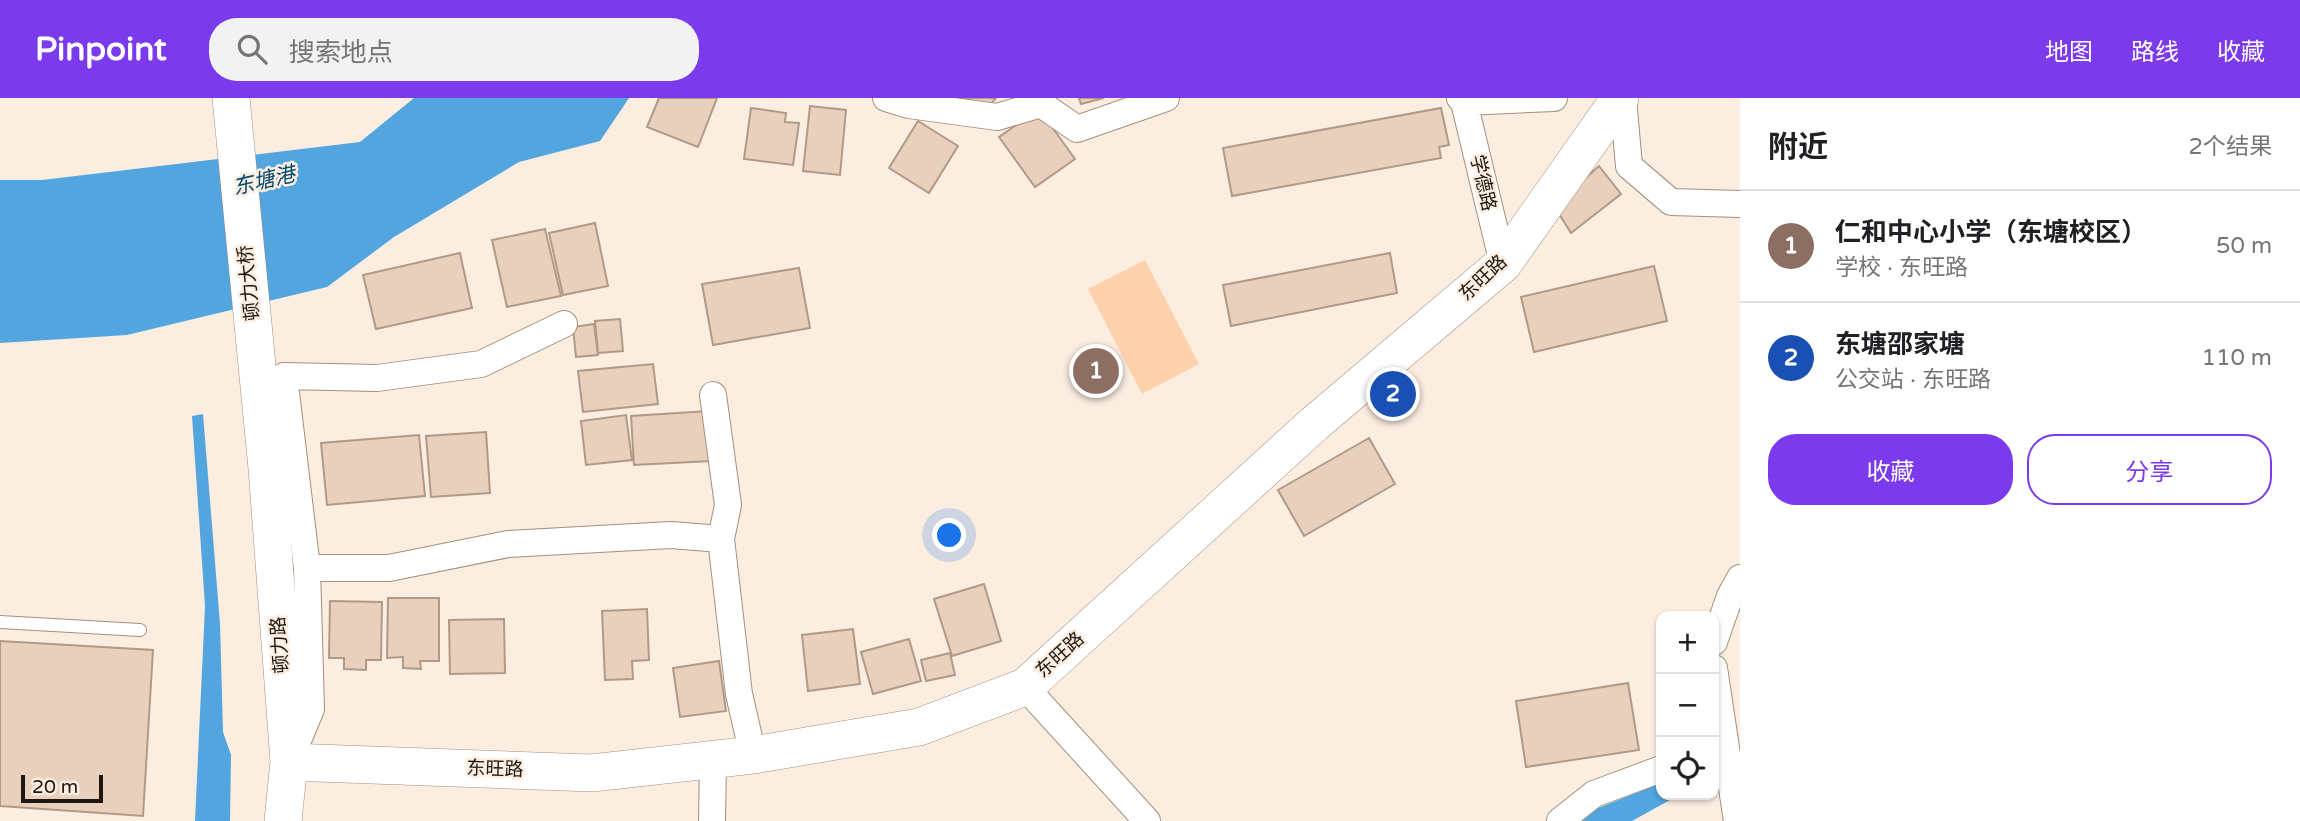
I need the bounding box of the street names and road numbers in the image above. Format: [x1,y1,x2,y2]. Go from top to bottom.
street label: 学德路 [1466,153,1500,213]
street label: 顿力大桥 [234,244,264,322]
street label: 东旺路 [1455,251,1511,305]
street label: 顿力路 [267,616,293,674]
street label: 东旺路 [1031,628,1089,682]
street label: 东旺路 [466,757,524,781]

